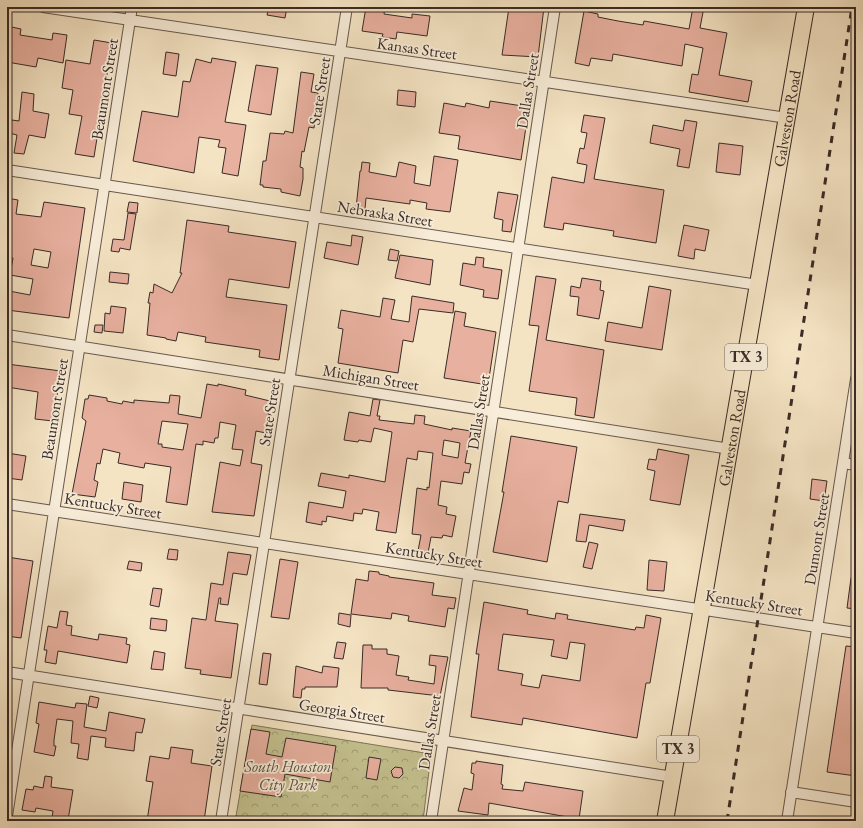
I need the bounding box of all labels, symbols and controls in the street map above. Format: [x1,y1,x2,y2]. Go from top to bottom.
street label: Kansas Street [375,32,458,65]
street label: Beaumont Street [86,37,123,141]
street label: Dallas Street [511,52,544,130]
street label: State Street [304,56,335,127]
street label: Galveston Road [768,68,806,169]
street label: Nebraska Street [336,196,434,231]
road number: TX 3 [725,344,767,370]
street label: Beaumont Street [36,357,73,461]
street label: Michigan Street [321,360,421,395]
street label: Dallas Street [462,373,495,451]
street label: State Street [254,377,285,448]
street label: Galveston Road [713,387,751,488]
street label: Kentucky Street [63,487,163,524]
street label: Dumont Street [799,492,834,587]
street label: Kentucky Street [384,536,484,573]
street label: Kentucky Street [704,584,804,621]
street label: Georgia Street [297,693,386,728]
street label: Dallas Street [413,693,446,771]
street label: State Street [205,697,236,768]
road number: TX 3 [657,736,699,762]
park label: South Houston City Park [244,756,331,795]

